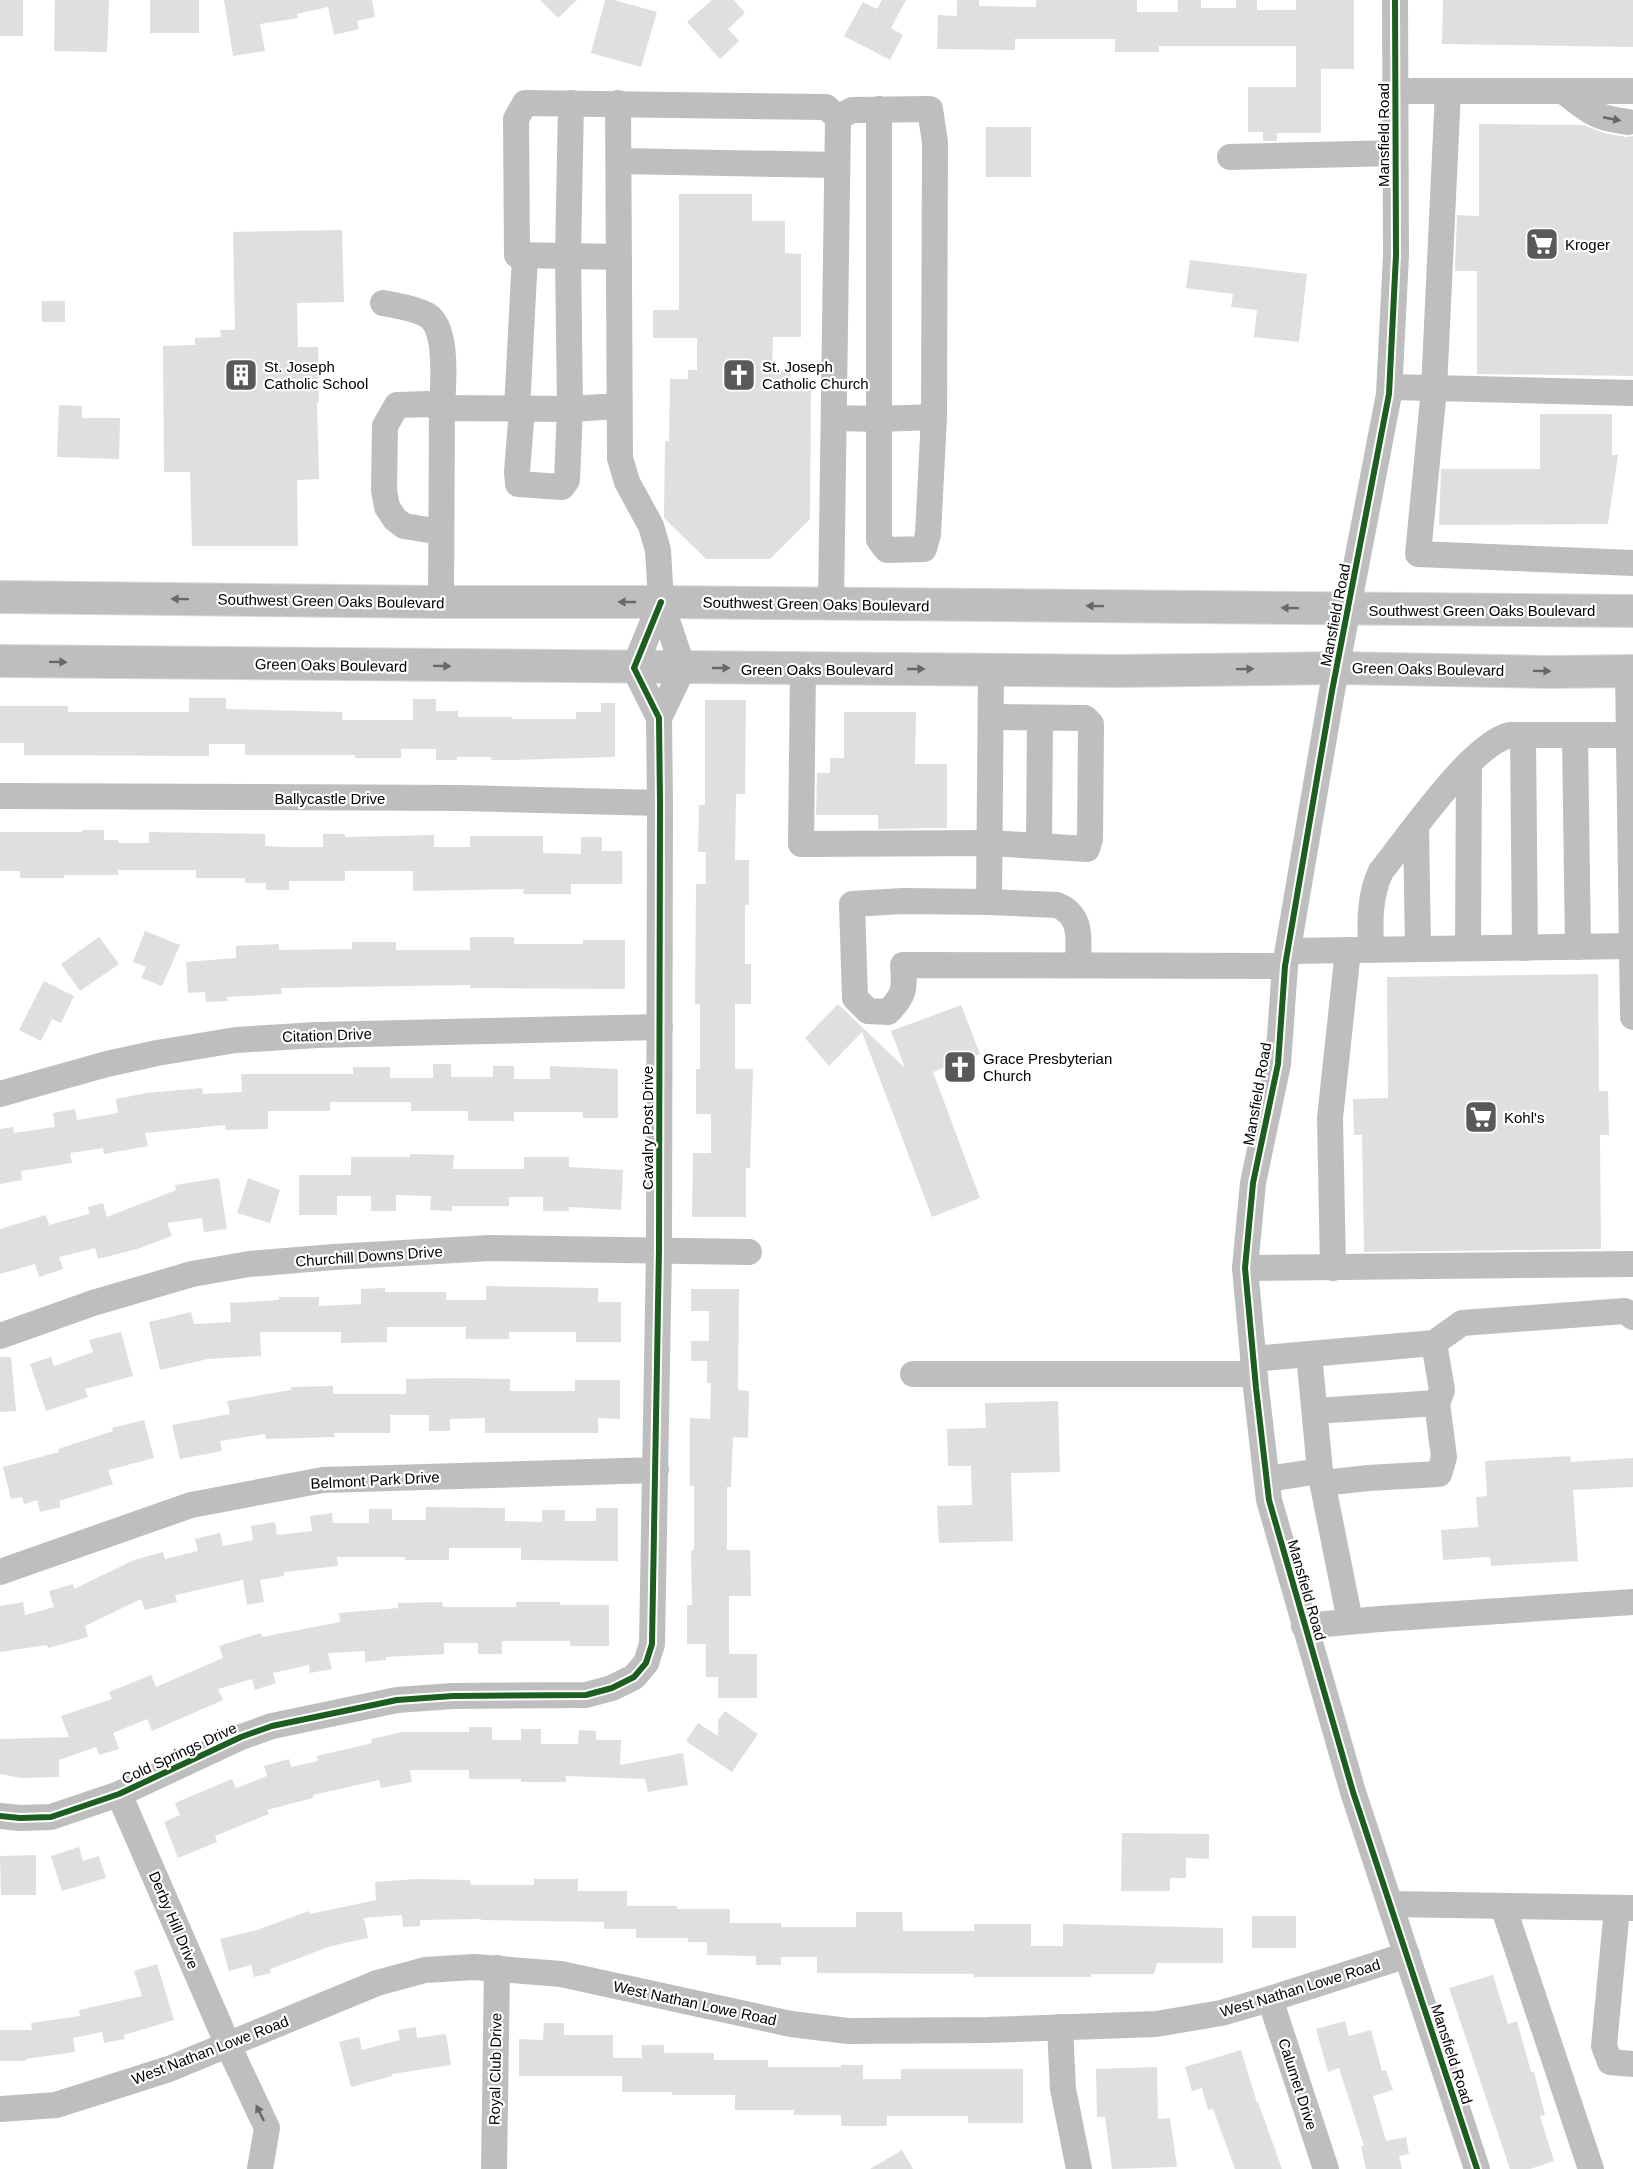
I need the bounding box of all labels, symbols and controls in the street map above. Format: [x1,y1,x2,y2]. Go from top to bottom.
street label: Mansfield Road [1375,83,1392,187]
one-way arrow [1603,115,1622,124]
supermarket icon: Kroger [1524,226,1560,262]
place label: Kroger [1565,236,1610,253]
building icon: St. Joseph Catholic School [223,357,259,393]
church icon: St. Joseph Catholic Church [721,357,757,393]
place label: St. Joseph Catholic School [264,358,368,392]
place label: St. Joseph Catholic Church [762,358,869,392]
street label: Mansfield Road [1317,562,1353,668]
street label: Southwest Green Oaks Boulevard [217,591,445,611]
one-way arrow [170,594,189,604]
street label: Southwest Green Oaks Boulevard [702,594,930,614]
one-way arrow [617,597,636,607]
one-way arrow [1085,602,1104,611]
street label: Southwest Green Oaks Boulevard [1369,602,1595,619]
one-way arrow [1280,603,1299,613]
street label: Green Oaks Boulevard [255,655,407,675]
one-way arrow [49,657,68,667]
street label: Green Oaks Boulevard [1352,659,1504,679]
one-way arrow [433,661,452,671]
street label: Green Oaks Boulevard [741,661,893,678]
one-way arrow [712,663,731,673]
one-way arrow [907,664,926,674]
one-way arrow [1236,664,1255,674]
one-way arrow [1533,666,1552,676]
street label: Ballycastle Drive [275,790,385,807]
street label: Citation Drive [282,1025,372,1045]
street label: Mansfield Road [1240,1041,1274,1147]
church icon: Grace Presbyterian Church [942,1049,978,1085]
place label: Grace Presbyterian Church [983,1050,1112,1084]
street label: Cavalry Post Drive [639,1066,656,1190]
supermarket icon: Kohl's [1463,1099,1499,1135]
place label: Kohl's [1504,1109,1544,1126]
street label: Churchill Downs Drive [295,1242,443,1270]
street label: Belmont Park Drive [310,1468,440,1492]
street label: Mansfield Road [1284,1538,1330,1642]
street label: Cold Springs Drive [119,1719,239,1787]
street label: Derby Hill Drive [146,1869,202,1971]
street label: West Nathan Lowe Road [1218,1956,1382,2020]
street label: West Nathan Lowe Road [612,1977,778,2029]
street label: Mansfield Road [1428,2002,1476,2106]
street label: West Nathan Lowe Road [129,2012,291,2088]
street label: Royal Club Drive [486,2013,504,2125]
street label: Calumet Drive [1275,2036,1321,2132]
one-way arrow [256,2104,265,2121]

